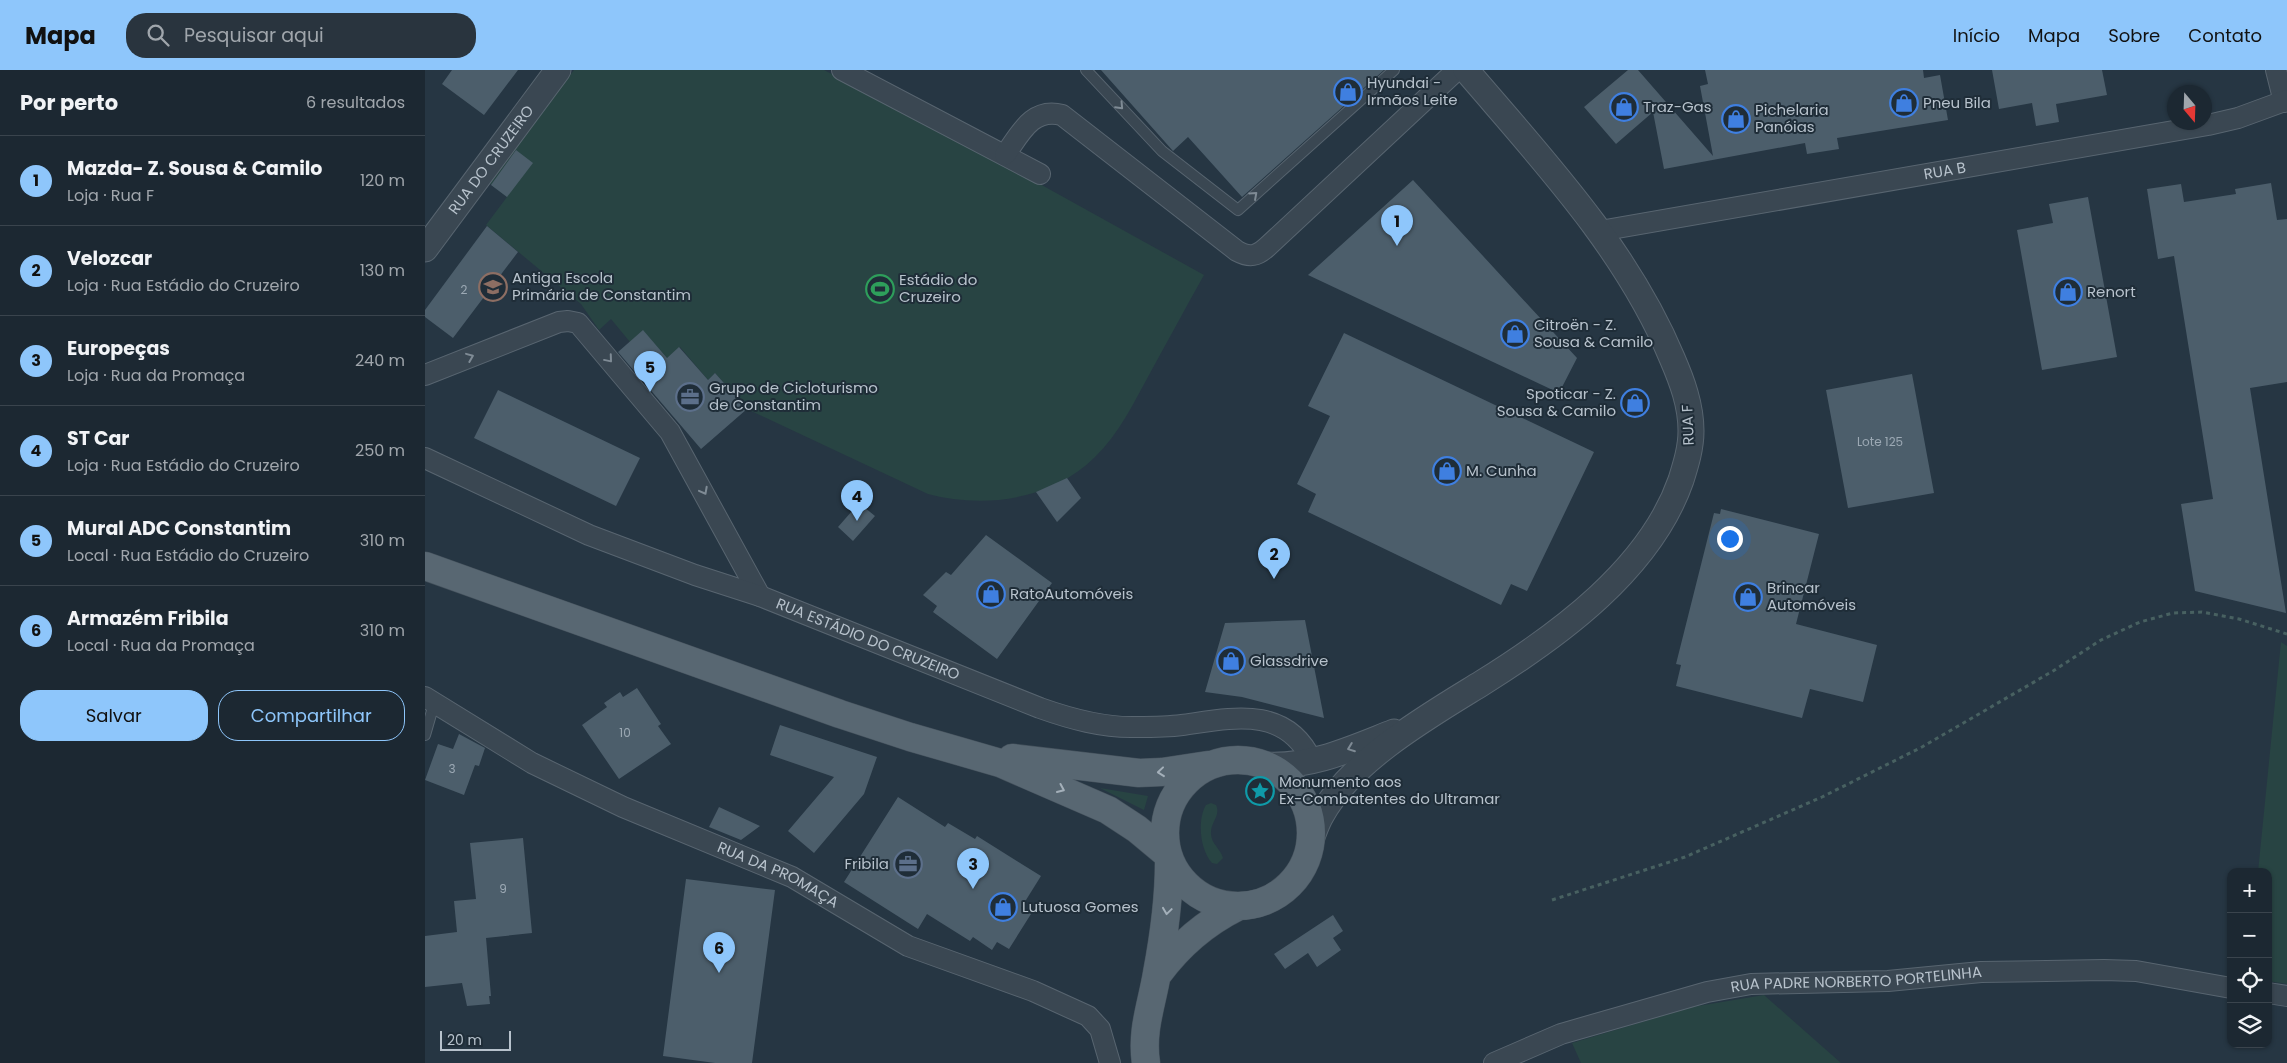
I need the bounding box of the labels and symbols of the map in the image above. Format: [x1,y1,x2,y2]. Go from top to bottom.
place label: Hyundai - Irmãos Leite [1367,72,1458,110]
shop icon: Hyundai - Irmãos Leite [1333,77,1363,107]
north arrow [2167,85,2212,130]
shop icon: Pneu Bila [1889,88,1919,118]
shop icon: Traz-Gas [1609,92,1639,122]
place label: Pneu Bila [1923,92,1991,113]
place label: Traz-Gas [1643,96,1712,117]
place label: Pichelaria Panóias [1755,99,1829,137]
one-way arrow [1114,100,1123,109]
street label: RUA DO CRUZEIRO [443,101,538,218]
shop icon: Pichelaria Panóias [1721,104,1751,134]
street label: RUA B [1922,156,1968,184]
one-way arrow [1249,192,1258,201]
pin: 1 [1381,205,1413,246]
place label: Antiga Escola Primária de Constantim [512,267,691,305]
place label: Estádio do Cruzeiro [899,269,977,307]
school or university icon: Antiga Escola Primária de Constantim [478,272,508,302]
sports icon: Estádio do Cruzeiro [865,274,895,304]
shop icon: Renort [2053,277,2083,307]
house number: 2 [461,281,468,298]
place label: Renort [2087,281,2136,302]
place label: Citroën - Z. Sousa & Camilo [1534,314,1653,352]
shop icon: Citroën - Z. Sousa & Camilo [1500,319,1530,349]
pin: 5 [634,351,666,392]
one-way arrow [465,353,474,364]
one-way arrow [604,354,613,363]
place label: Grupo de Cicloturismo de Constantim [709,377,878,415]
office icon: Grupo de Cicloturismo de Constantim [675,382,705,412]
place label: Spoticar - Z. Sousa & Camilo [1497,383,1616,421]
shop icon: Spoticar - Z. Sousa & Camilo [1620,388,1650,418]
street label: RUA F [1676,404,1699,446]
house number: Lote 125 [1857,433,1903,450]
shop icon: M. Cunha [1432,456,1462,486]
place label: M. Cunha [1466,460,1537,481]
pin: 4 [841,480,873,521]
one-way arrow [698,485,708,494]
your location [1717,526,1743,552]
pin: 2 [1258,538,1290,579]
place label: Brincar Automóveis [1767,577,1856,615]
shop icon: RatoAutomóveis [976,579,1006,609]
shop icon: Brincar Automóveis [1733,582,1763,612]
place label: RatoAutomóveis [1010,583,1134,604]
street label: RUA ESTÁDIO DO CRUZEIRO [773,593,963,685]
shop icon: Glassdrive [1216,646,1246,676]
place label: Glassdrive [1250,650,1328,671]
house number: 10 [619,724,631,741]
one-way arrow [1347,742,1356,752]
house number: 3 [448,760,456,777]
one-way arrow [1157,766,1165,777]
place label: Monumento aos Ex-Combatentes do Ultramar [1279,771,1500,809]
place icon: Monumento aos Ex-Combatentes do Ultramar [1245,776,1275,806]
one-way arrow [1056,782,1065,793]
street label: RUA DA PROMAÇA [714,836,843,912]
pin: 3 [957,848,989,889]
office icon: Fribila [893,849,923,879]
place label: Fribila [844,853,889,874]
house number: 9 [499,880,507,897]
shop icon: Lutuosa Gomes [988,892,1018,922]
place label: Lutuosa Gomes [1022,896,1139,917]
one-way arrow [1162,907,1173,915]
pin: 6 [703,932,735,973]
street label: RUA PADRE NORBERTO PORTELINHA [1729,961,1983,998]
scale bar [440,1028,511,1051]

